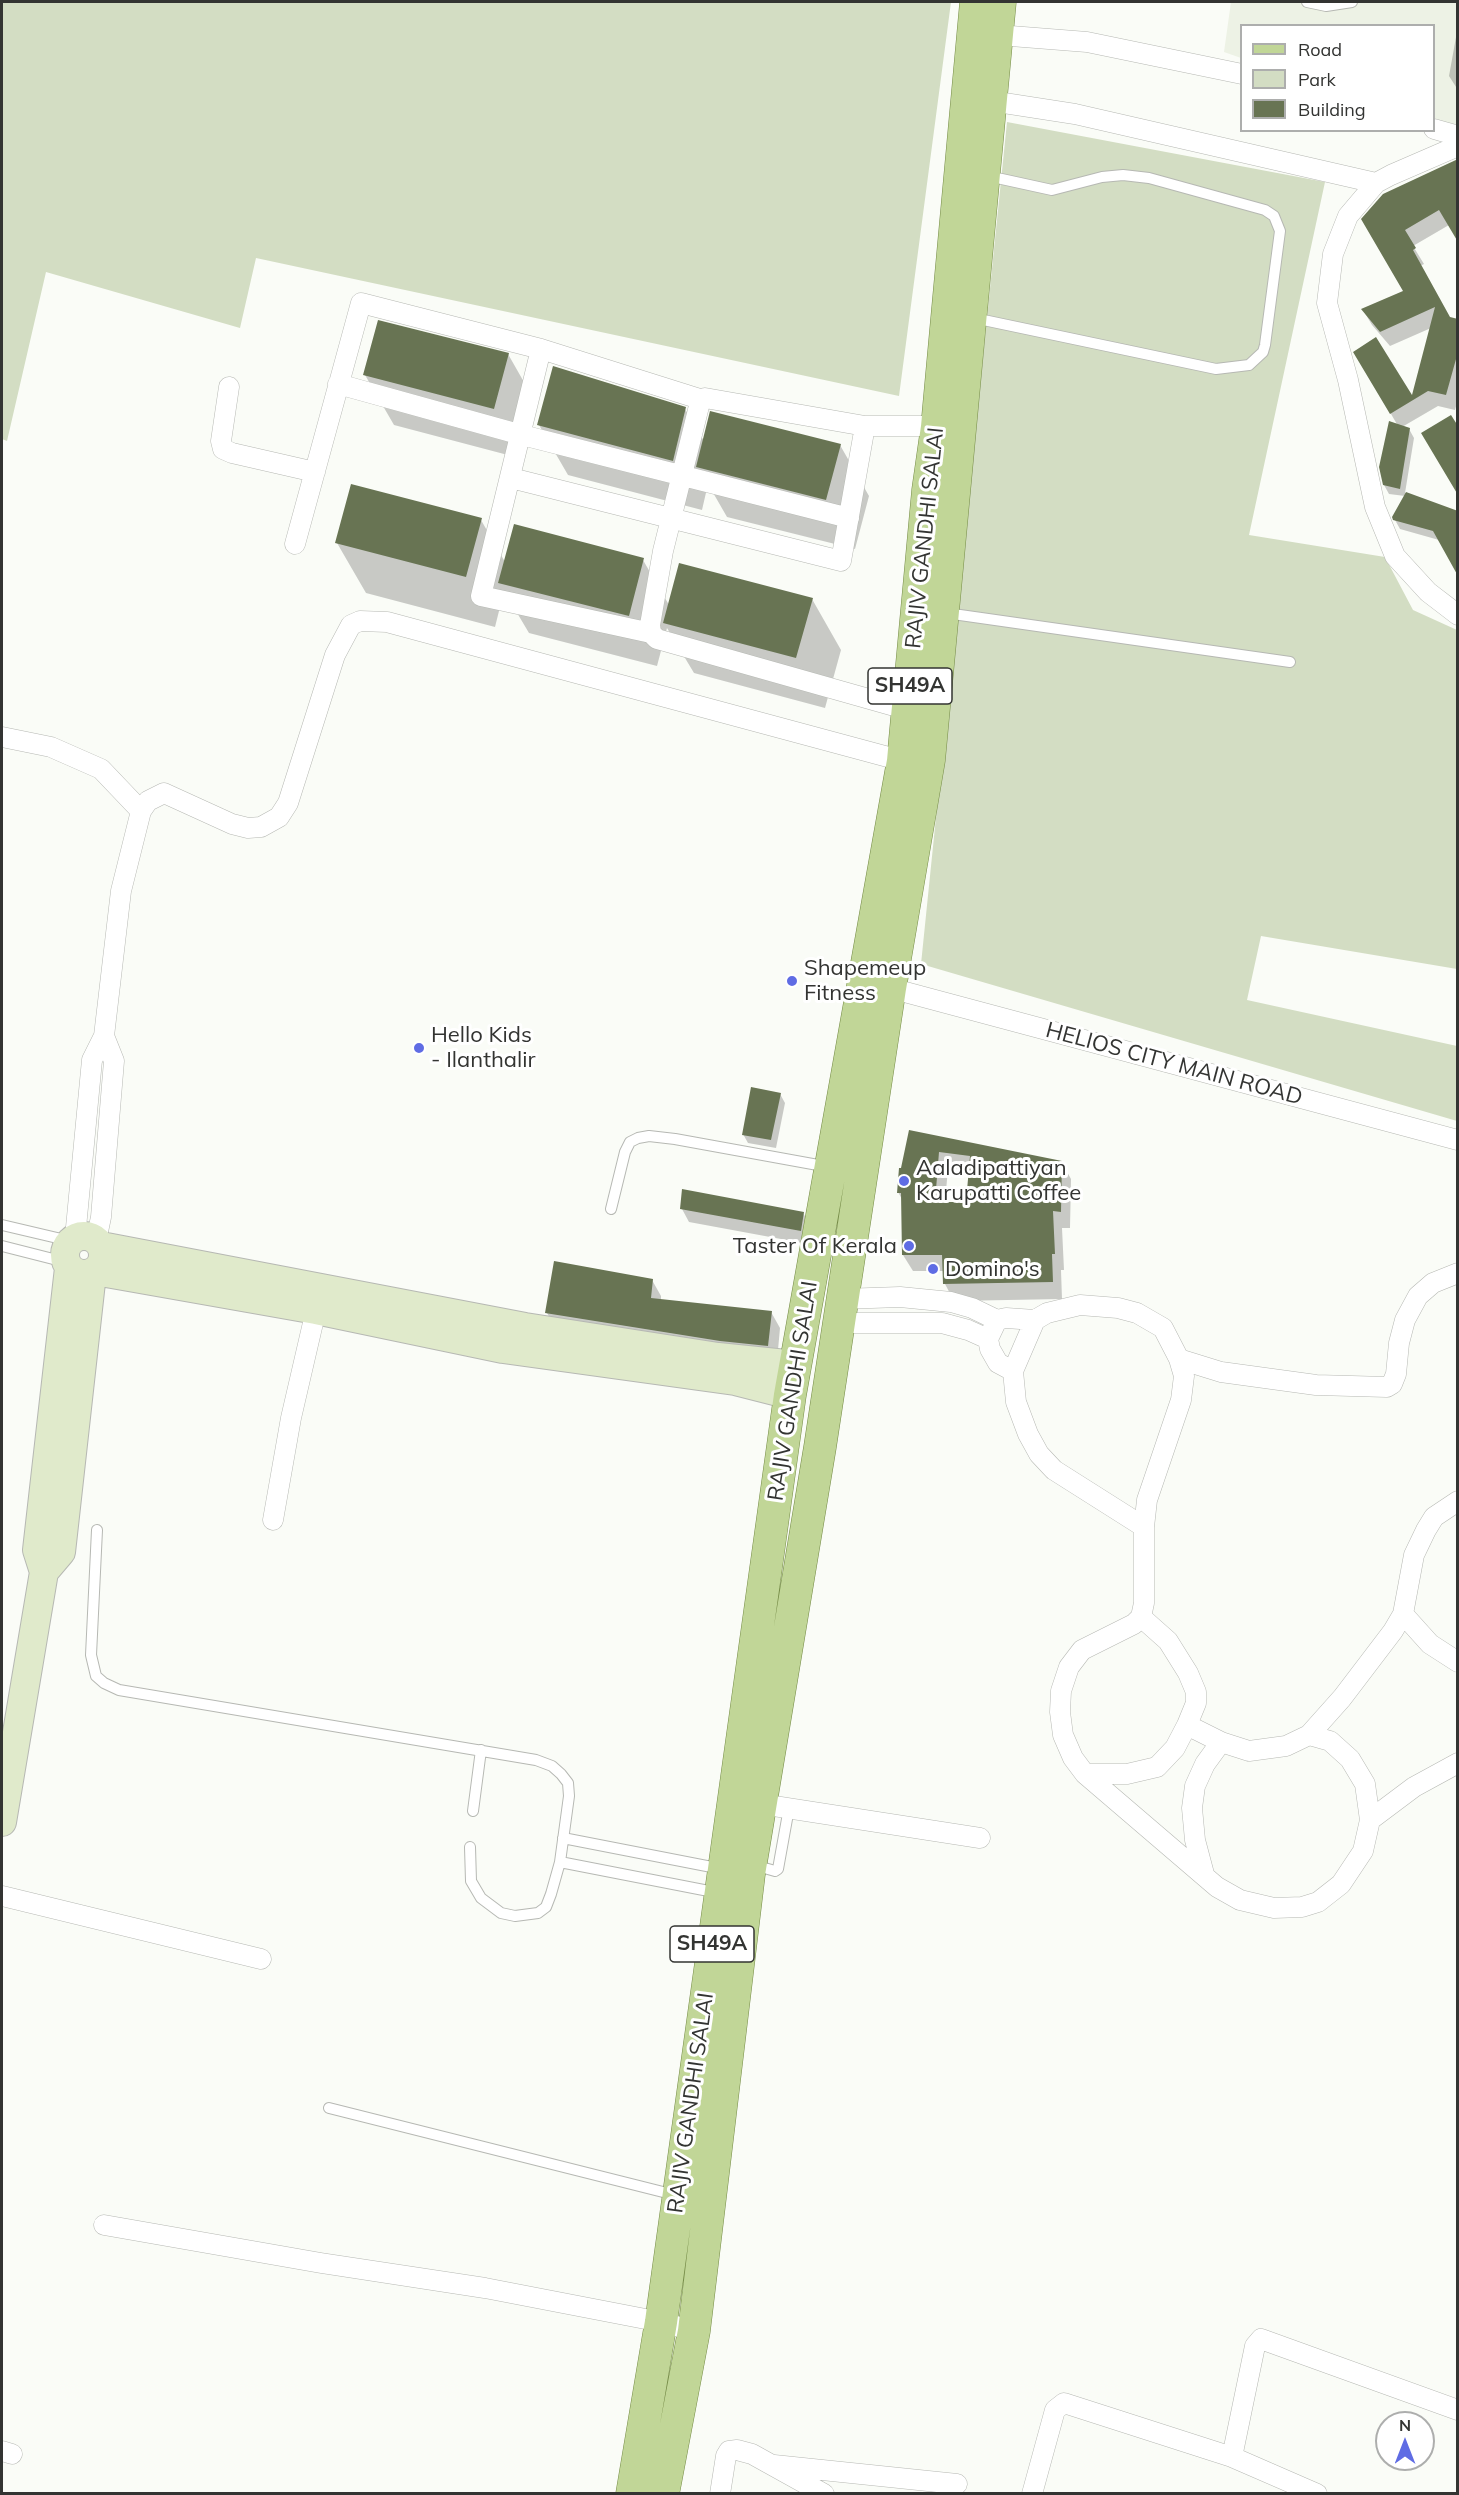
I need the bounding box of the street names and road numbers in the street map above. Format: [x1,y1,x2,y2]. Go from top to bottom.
street label: RAJIV GANDHI SALAI [900,426,950,650]
road number: SH49A [868,668,952,704]
street label: HELIOS CITY MAIN ROAD [1043,1017,1305,1111]
street label: RAJIV GANDHI SALAI [763,1279,823,1503]
road number: SH49A [670,1926,754,1962]
street label: RAJIV GANDHI SALAI [662,1991,720,2215]

